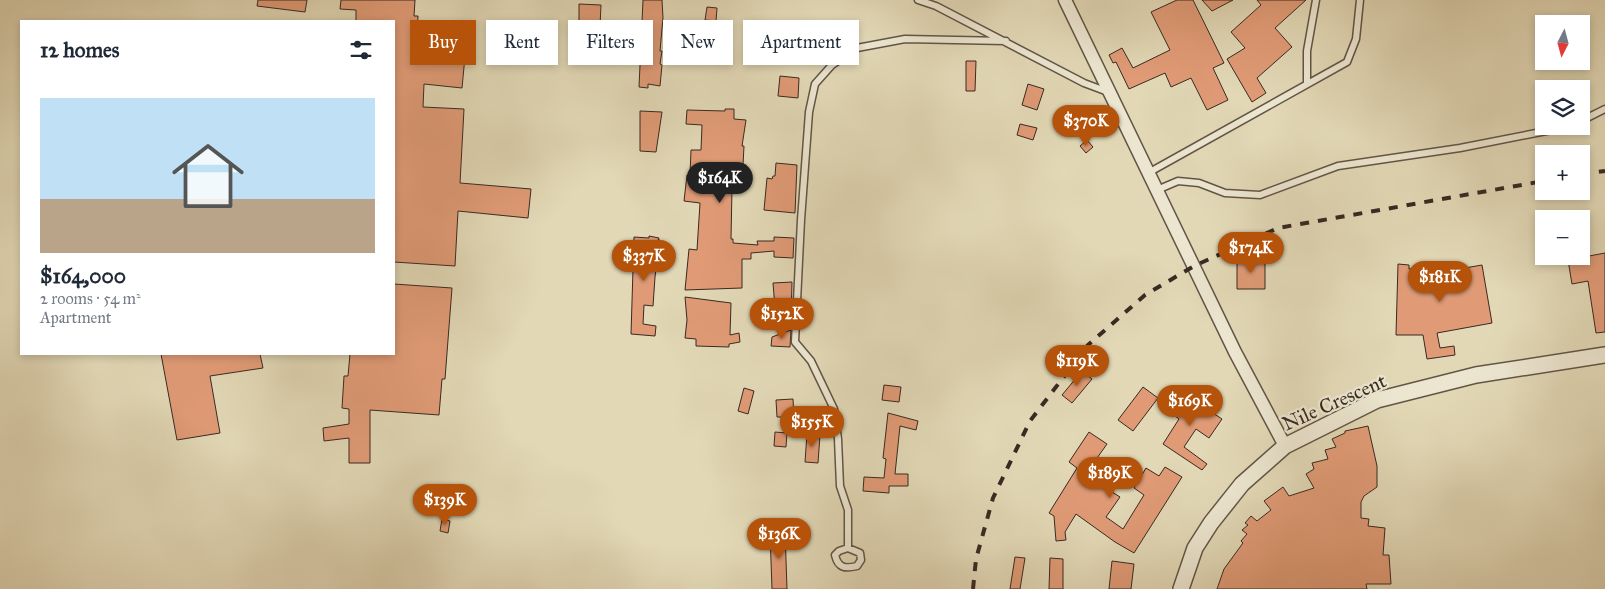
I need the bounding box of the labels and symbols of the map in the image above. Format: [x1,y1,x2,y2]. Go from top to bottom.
north arrow [1535,15,1590,70]
pin: $370K [1051,104,1121,147]
pin: $164K [685,162,755,204]
pin: $174K [1216,232,1286,274]
pin: $337K [609,240,679,282]
pin: $181K [1405,260,1475,303]
pin: $152K [747,298,817,340]
pin: $119K [1042,344,1112,387]
street label: Nile Crescent [1278,368,1390,436]
pin: $169K [1155,384,1225,427]
pin: $155K [777,406,847,448]
pin: $189K [1075,456,1145,499]
pin: $139K [410,484,480,526]
pin: $136K [744,518,814,560]

